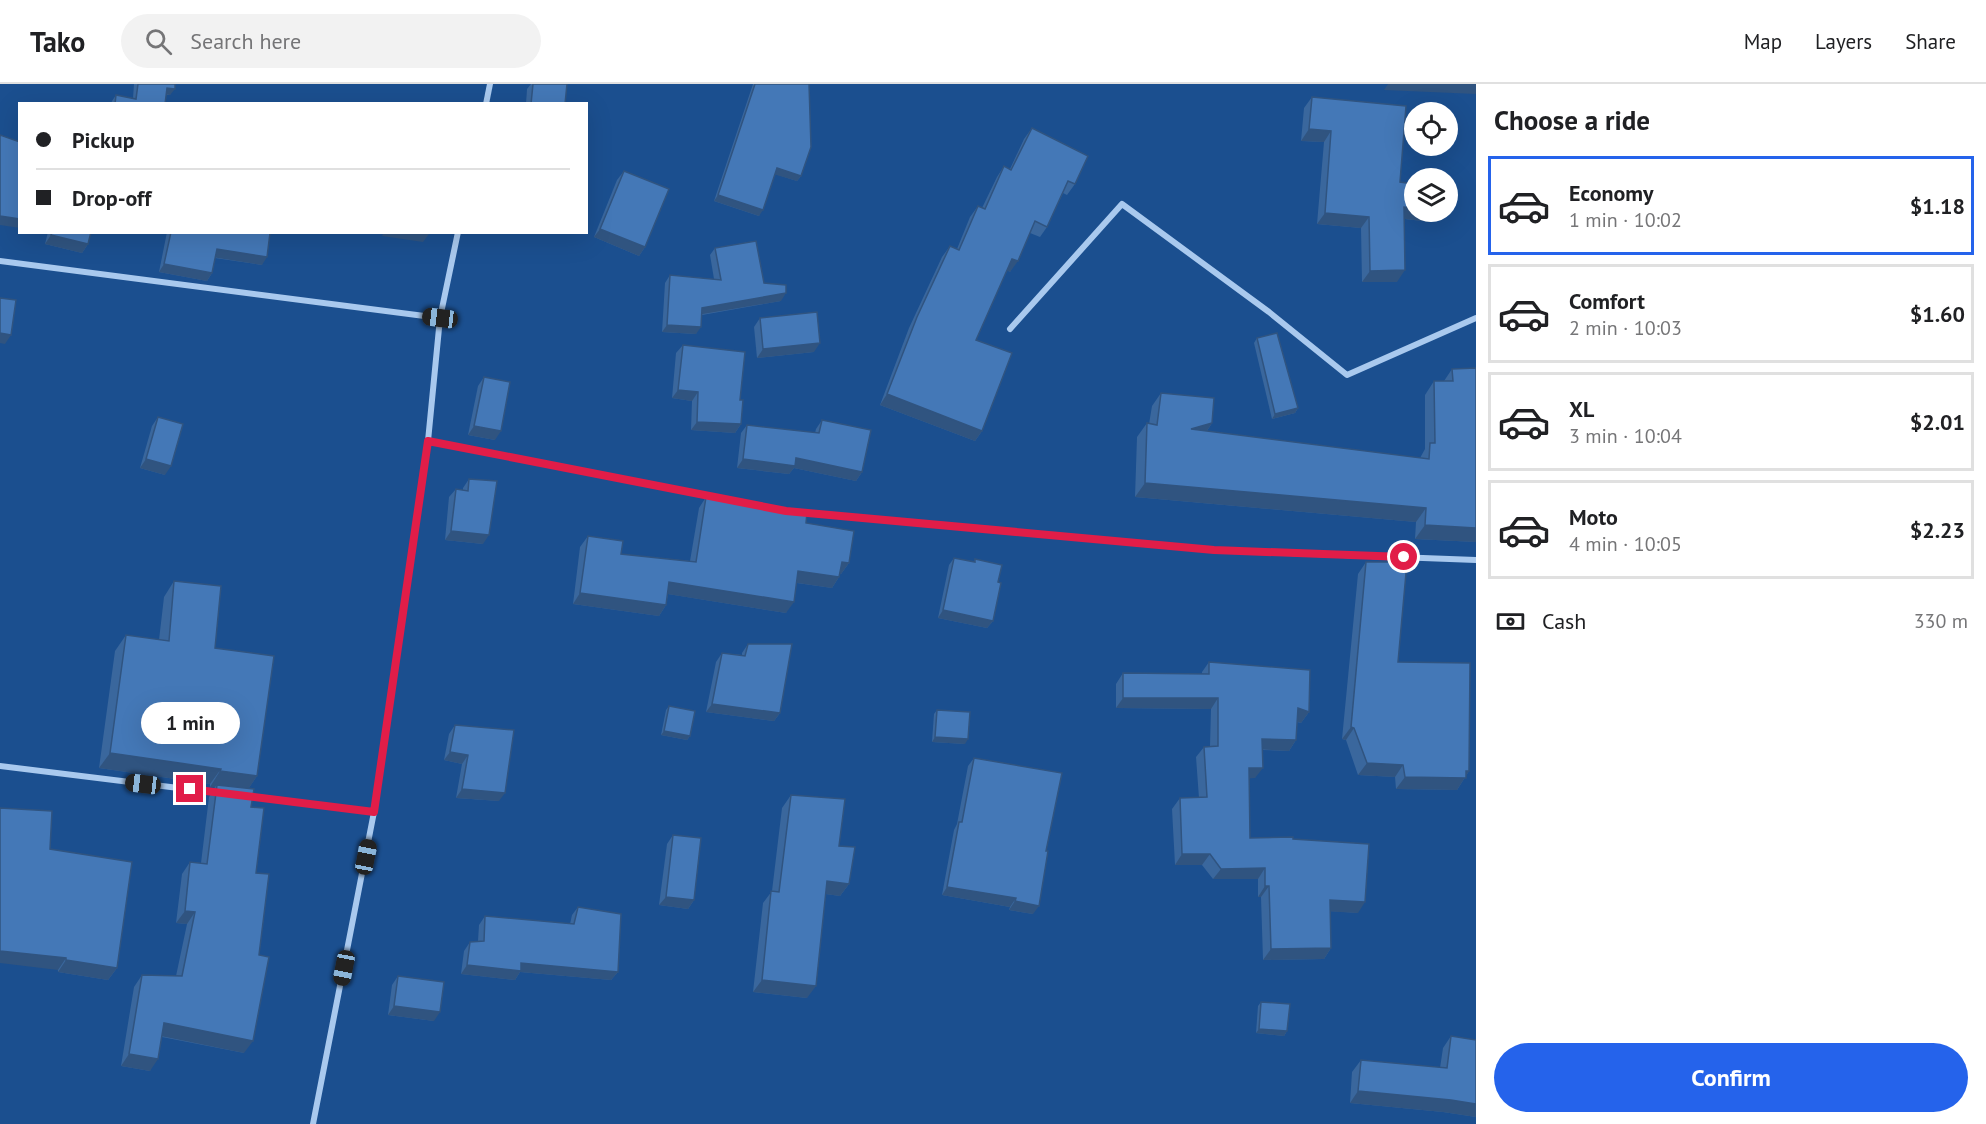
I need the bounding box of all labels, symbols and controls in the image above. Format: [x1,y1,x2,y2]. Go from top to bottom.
search box [121,14,541,68]
text: Tako [30,23,85,60]
icon: search [142,25,175,58]
text: Search here [190,27,301,55]
text: Map [1744,28,1782,55]
text: Layers [1815,28,1872,55]
text: Share [1905,28,1956,55]
map controls [1404,102,1458,222]
button: locate [1404,102,1458,156]
text: Choose a ride [1494,103,1650,137]
text: Pickup [72,126,135,154]
button: layers [1404,168,1458,222]
icon: car [1497,179,1551,233]
text: Economy [1569,179,1653,207]
text: Drop-off [72,184,151,212]
text: $1.18 [1910,192,1965,220]
text: 1 min · 10:02 [1569,207,1682,233]
icon: car [1497,287,1551,341]
text: Comfort [1569,287,1645,315]
text: $1.60 [1910,300,1965,328]
car [421,307,459,329]
text: 2 min · 10:03 [1569,315,1682,341]
icon: car [1497,395,1551,449]
text: XL [1569,395,1594,423]
text: $2.01 [1910,408,1965,436]
text: 3 min · 10:04 [1569,423,1682,449]
icon: car [1497,503,1551,557]
text: Moto [1569,503,1618,531]
text: $2.23 [1910,516,1965,544]
text: 4 min · 10:05 [1569,531,1682,557]
route start [1390,543,1417,570]
icon: cash [1494,605,1527,638]
text: Cash [1542,607,1586,635]
text: 330 m [1914,608,1968,634]
callout: 1 min [140,702,240,744]
text: 1 min [166,710,215,736]
car [124,773,162,795]
route end [176,775,203,802]
car [354,838,378,876]
car [332,949,356,987]
button: Confirm [1494,1043,1968,1112]

